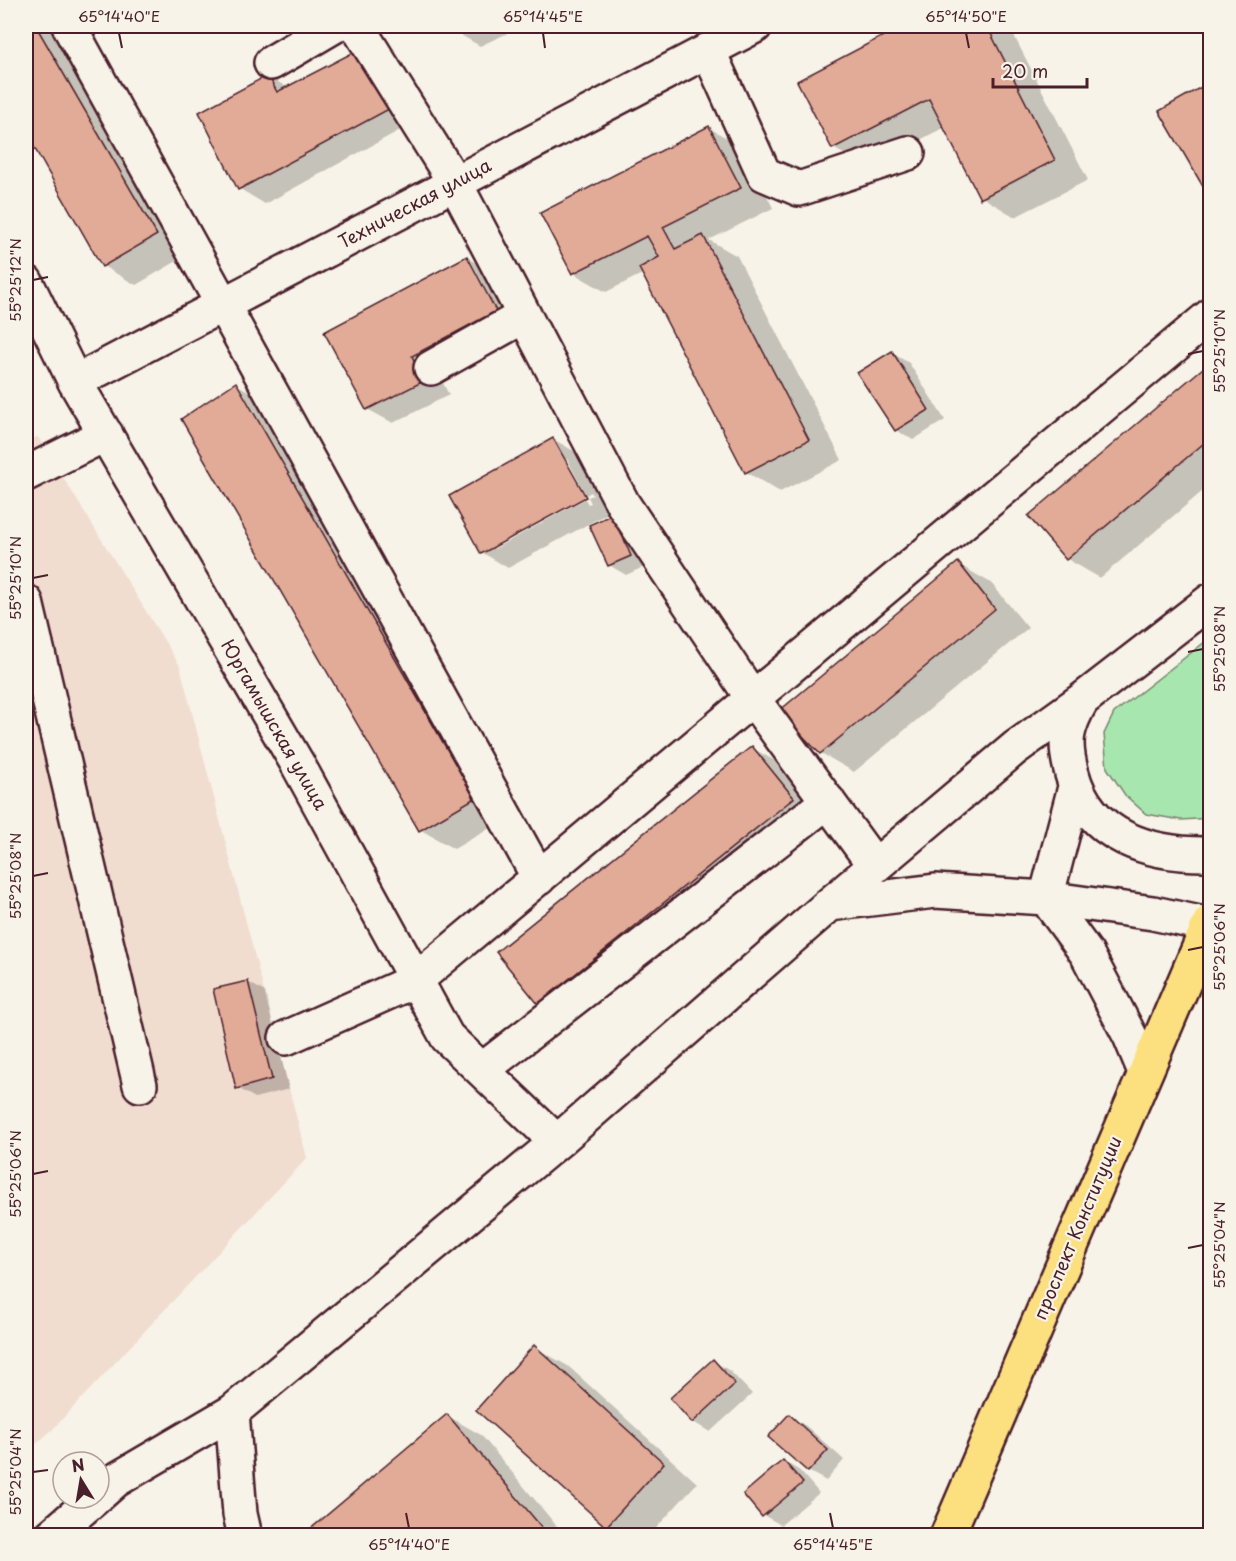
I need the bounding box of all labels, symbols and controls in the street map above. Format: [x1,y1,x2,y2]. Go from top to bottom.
text: 65°14'40"E [78,4,160,27]
text: 65°14'45"E [503,4,583,27]
text: 65°14'50"E [925,4,1007,27]
scale bar [993,51,1088,89]
text: 20 m [1002,57,1048,84]
street label: Техническая улица [333,151,496,254]
text: 55°25'12"N [3,238,26,322]
text: 55°25'10"N [1207,309,1230,393]
text: 55°25'10"N [3,536,26,620]
text: 55°25'08"N [1207,605,1230,693]
street label: Юргамышская улица [215,634,336,815]
text: 55°25'08"N [3,832,26,920]
text: 55°25'06"N [1207,903,1230,991]
text: 55°25'06"N [3,1130,26,1218]
street label: проспект Конституции [1026,1131,1128,1324]
text: 55°25'04"N [1207,1201,1230,1289]
text: 55°25'04"N [3,1428,26,1516]
north arrow [51,1450,111,1510]
text: N [69,1451,86,1477]
text: 65°14'40"E [368,1532,450,1555]
text: 65°14'45"E [793,1532,873,1555]

